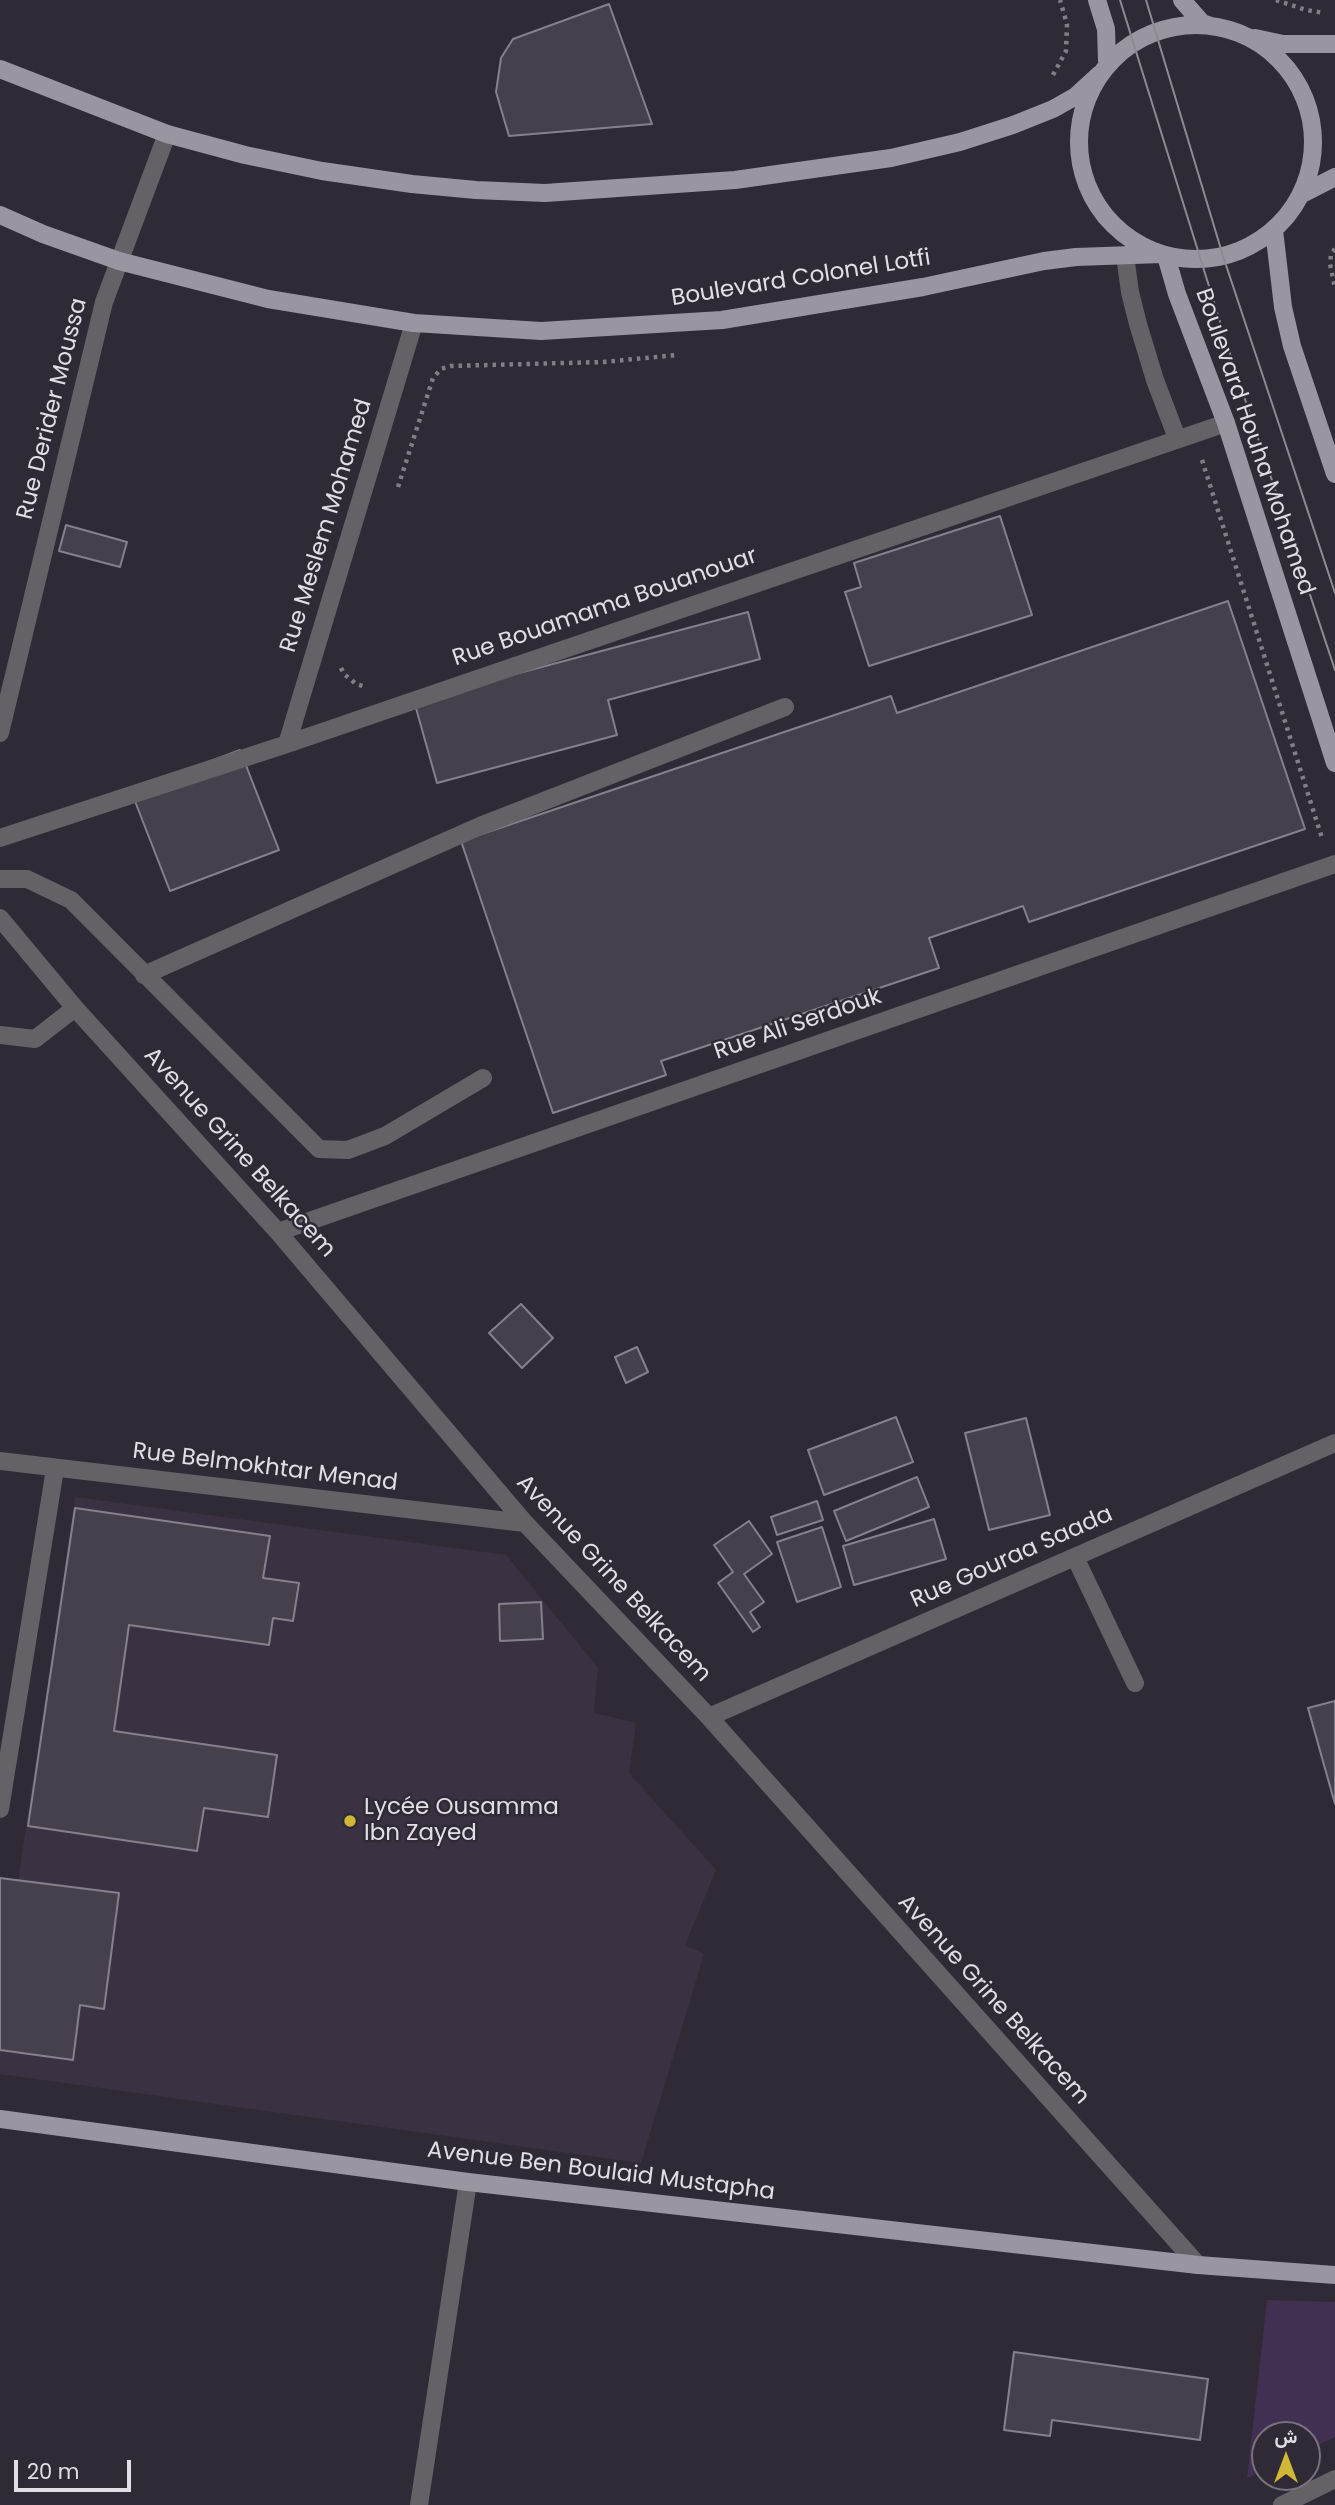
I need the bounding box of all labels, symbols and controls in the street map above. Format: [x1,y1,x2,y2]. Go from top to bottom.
street label: Boulevard Colonel Lotfi [669,245,933,313]
street label: Boulevard Houha Mohamed [1188,285,1320,599]
street label: Rue Derider Moussa [12,295,94,523]
street label: Rue Meslem Mohamed [275,396,379,656]
street label: Rue Bouamama Bouanouar [449,543,761,673]
street label: Rue Ali Serdouk [711,983,885,1067]
street label: Avenue Grine Belkacem [137,1042,341,1264]
street label: Rue Belmokhtar Menad [131,1438,399,1498]
street label: Avenue Grine Belkacem [510,1470,716,1688]
street label: Rue Gouraa Saada [907,1501,1117,1615]
place label: Lycée Ousamma Ibn Zayed [364,1794,559,1848]
marker: Lycée Ousamma Ibn Zayed [342,1813,358,1829]
street label: Avenue Grine Belkacem [891,1889,1095,2111]
street label: Avenue Ben Boulaid Mustapha [426,2137,776,2207]
north arrow [1251,2421,1321,2491]
text: ش [1275,2423,1297,2450]
scale bar [18,2446,135,2490]
text: 20 m [27,2457,80,2486]

